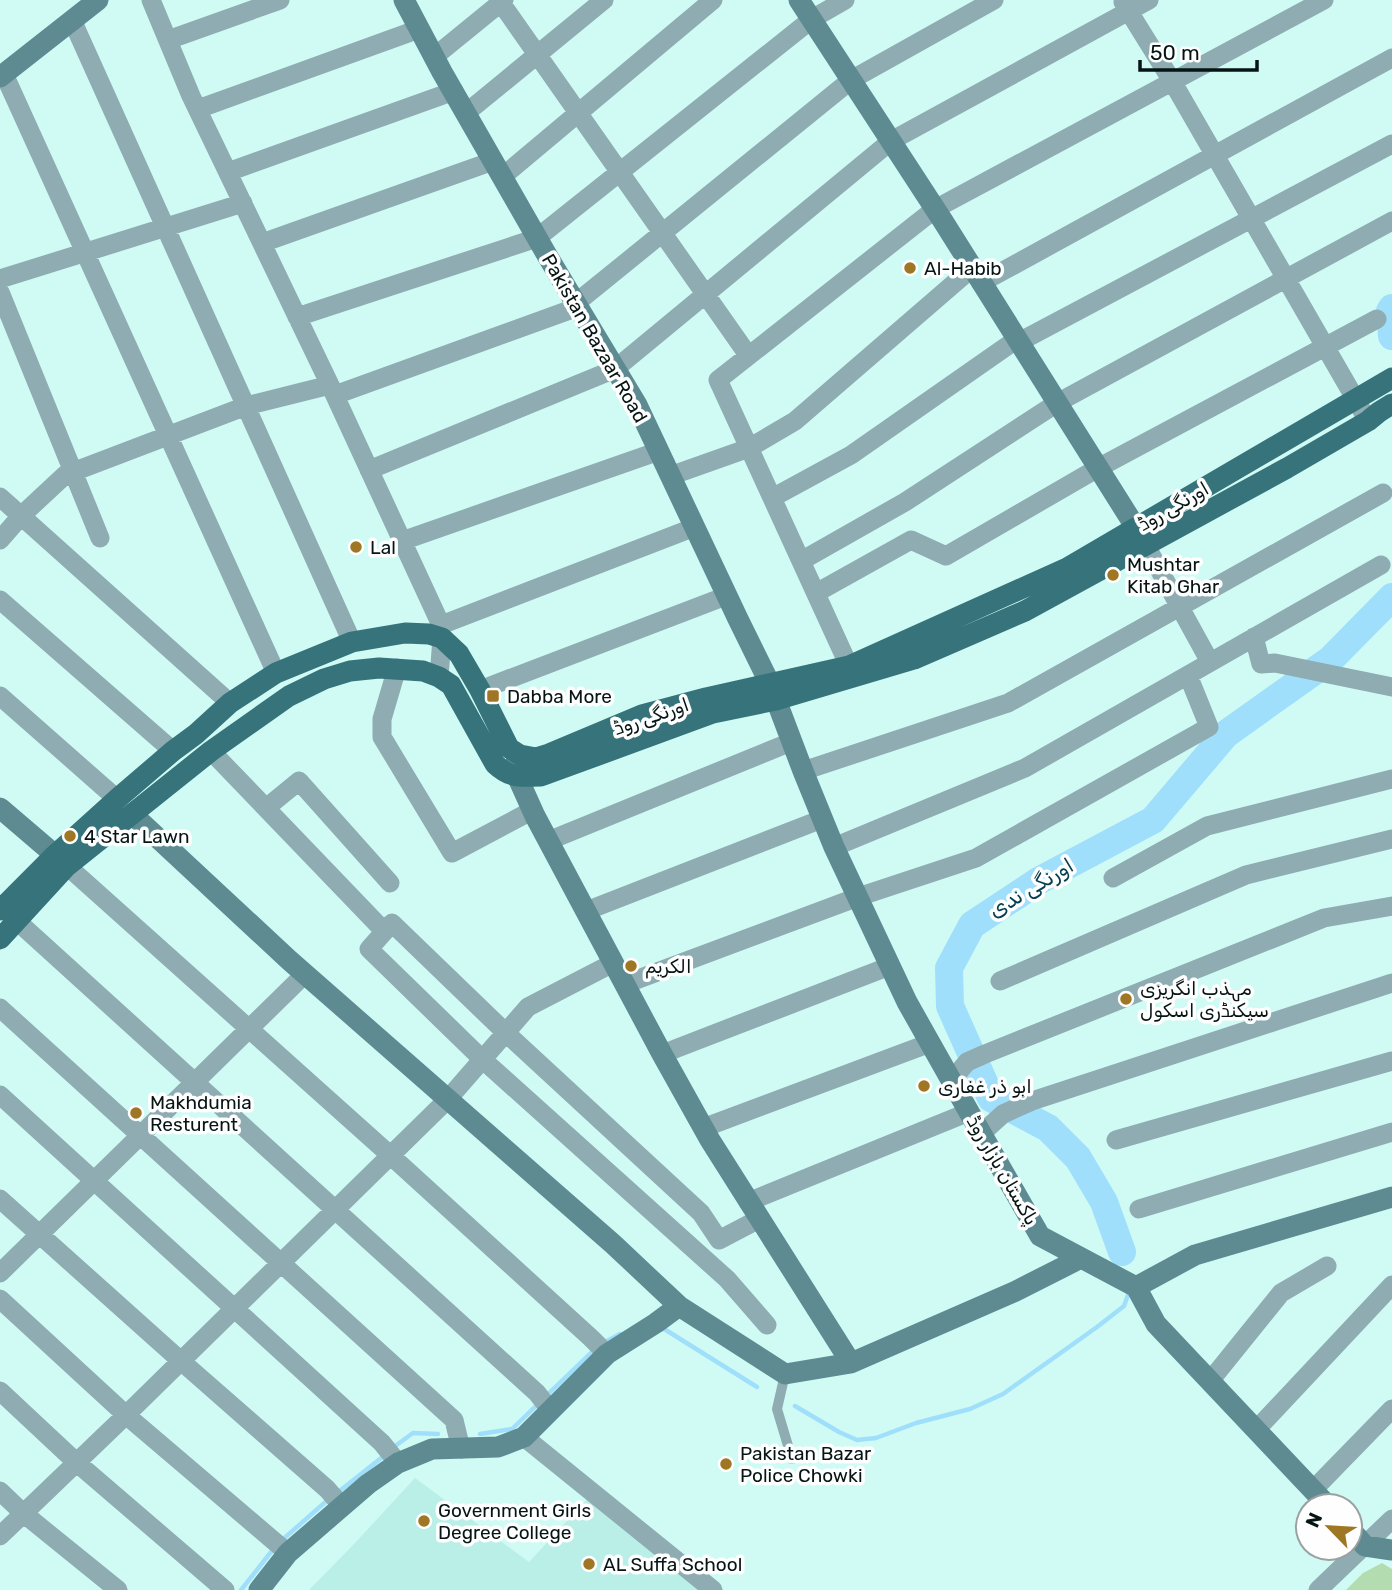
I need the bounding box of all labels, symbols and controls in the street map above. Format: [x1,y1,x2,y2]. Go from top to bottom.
scale bar [1140,28,1257,72]
text: 50 m [1150,40,1200,65]
street label: Pakistan Bazaar Road [537,250,652,427]
place label: Al-Habib [924,257,1002,280]
marker: Al-Habib [902,260,918,276]
street label: اورنگی روڈ [1134,477,1213,536]
place label: Lal [370,536,396,559]
marker: Lal [348,539,364,555]
place label: Mushtar Kitab Ghar [1127,553,1220,598]
marker: Mushtar Kitab Ghar [1105,567,1121,583]
place label: Dabba More [507,685,612,708]
marker: Dabba More [485,688,501,704]
street label: اورنگی روڈ [610,693,692,740]
place label: 4 Star Lawn [84,825,190,848]
marker: 4 Star Lawn [62,828,78,844]
water label: اورنگی ندی [984,852,1078,924]
place label: الکریم [645,955,691,979]
marker: الکریم [623,958,639,974]
place label: مہذب انگریزی سیکنڈری اسکول [1140,977,1269,1022]
marker: مہذب انگریزی سیکنڈری اسکول [1118,991,1134,1007]
place label: ابو ذر غفاری [938,1075,1032,1098]
marker: ابو ذر غفاری [916,1078,932,1094]
place label: Makhdumia Resturent [150,1091,252,1136]
marker: Makhdumia Resturent [128,1105,144,1121]
street label: پاکستان بازار روڈ [960,1111,1043,1230]
place label: Pakistan Bazar Police Chowki [740,1442,872,1487]
marker: Pakistan Bazar Police Chowki [718,1456,734,1472]
north arrow [1294,1492,1364,1562]
place label: Government Girls Degree College [438,1499,591,1544]
text: N [1301,1509,1327,1531]
marker: Government Girls Degree College [416,1513,432,1529]
place label: AL Suffa School [603,1553,742,1576]
marker: AL Suffa School [581,1556,597,1572]

